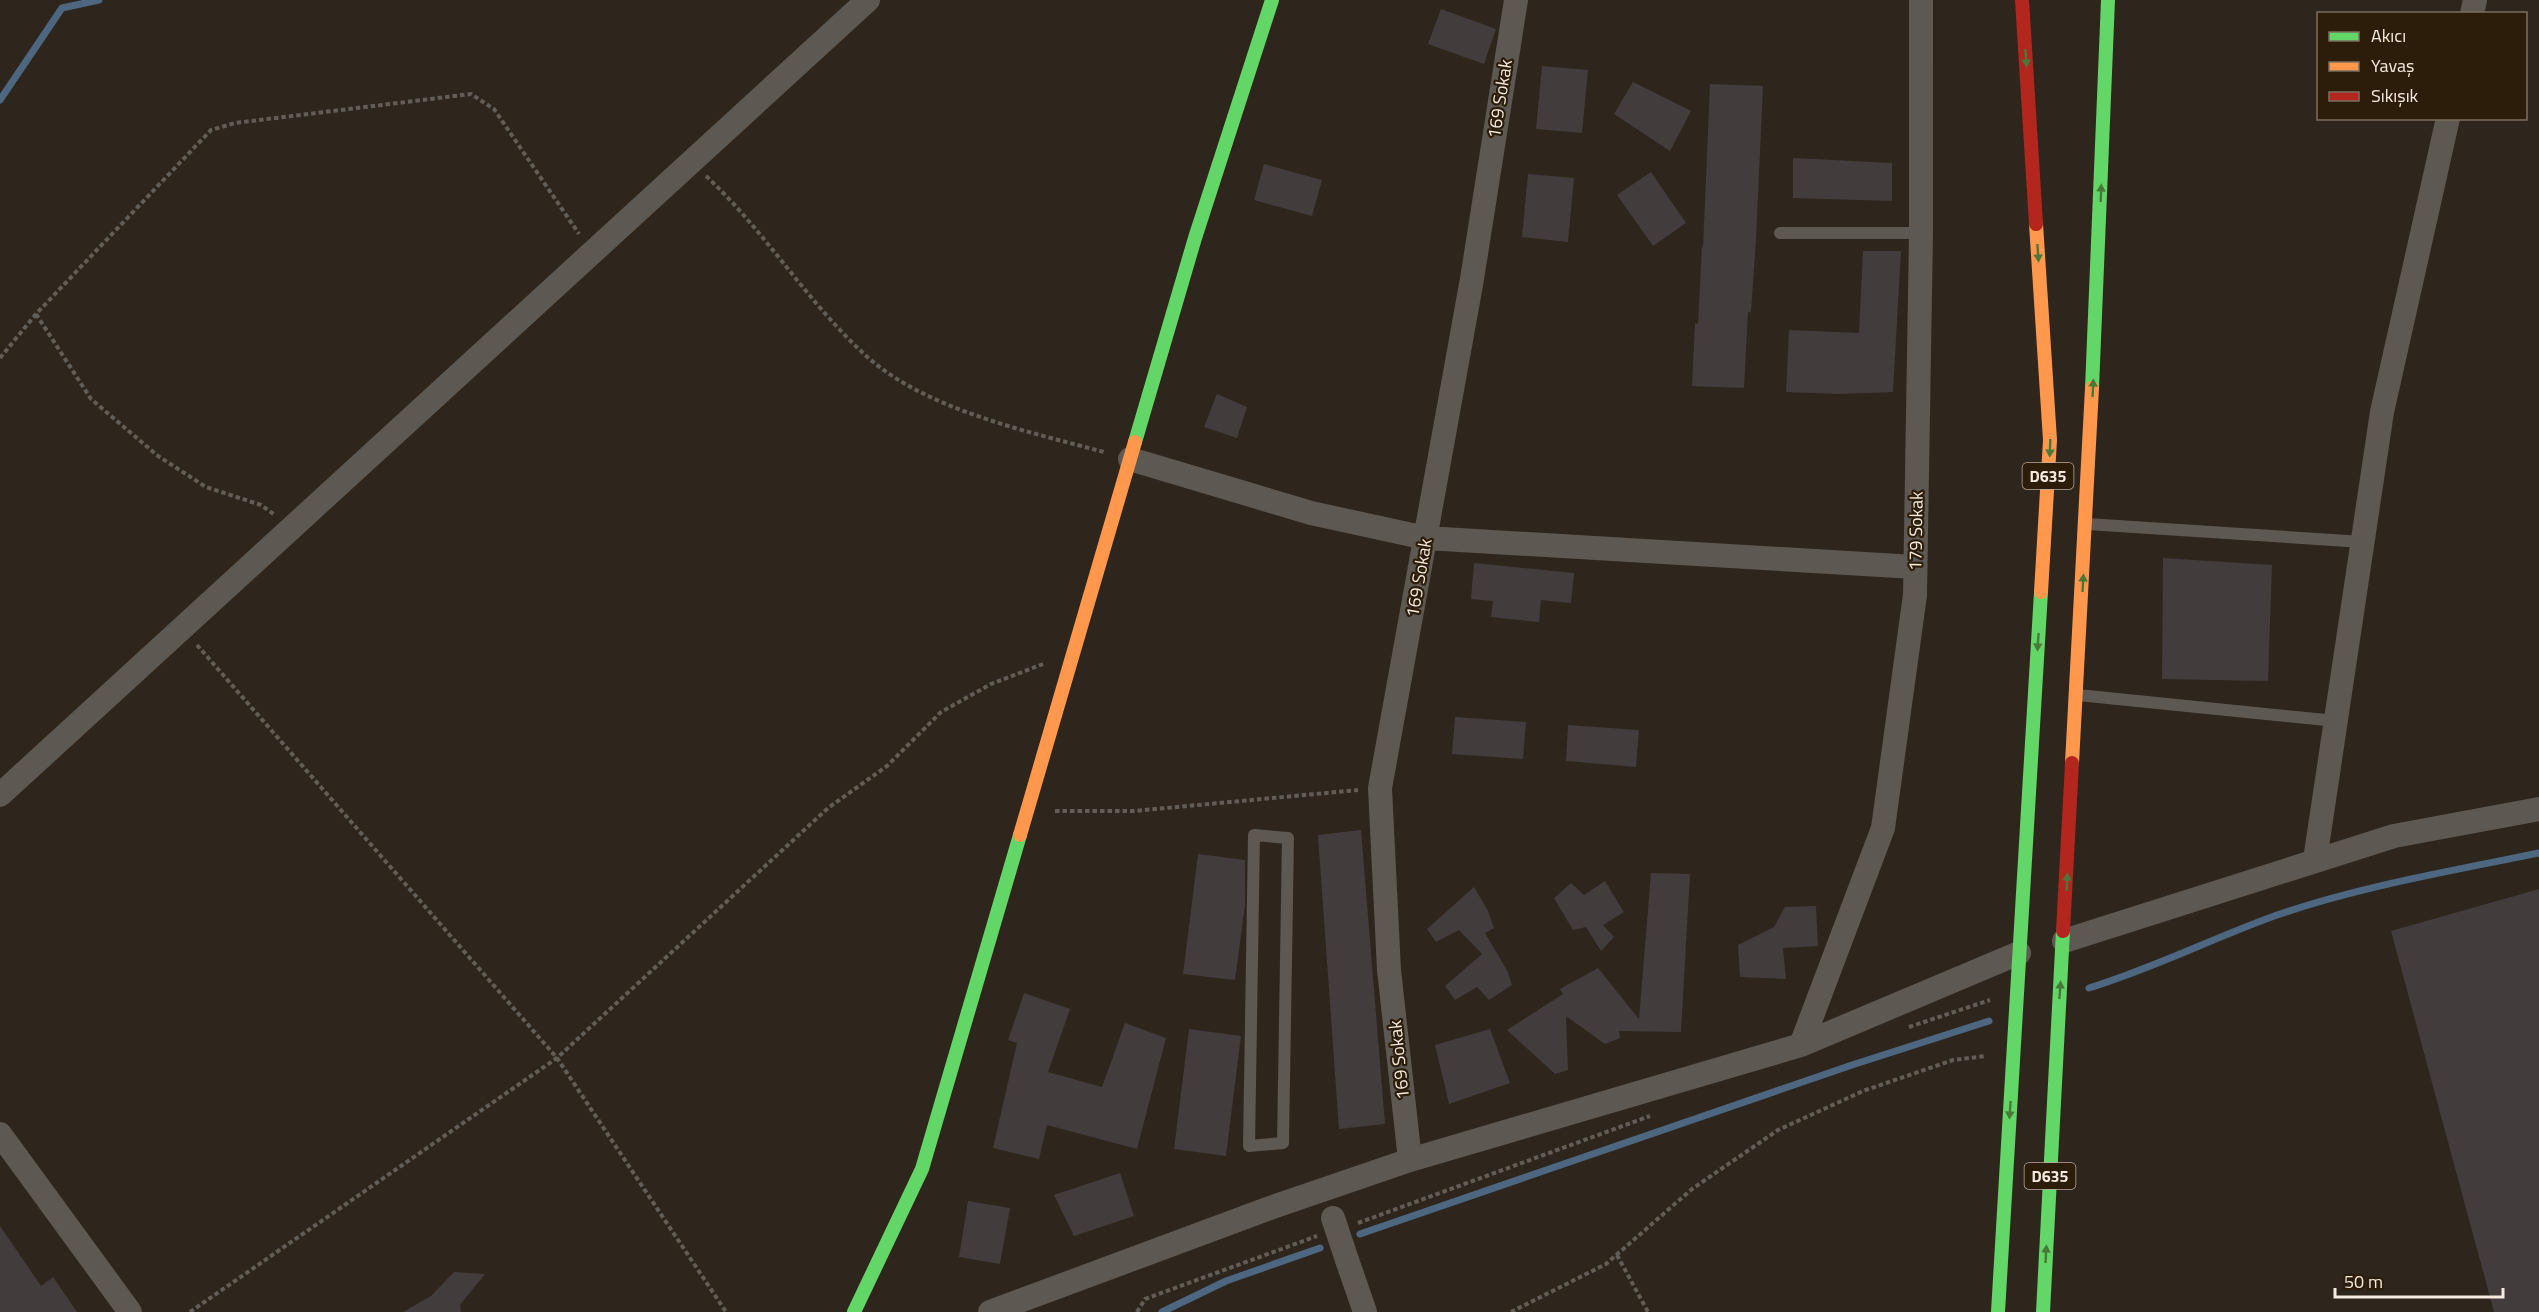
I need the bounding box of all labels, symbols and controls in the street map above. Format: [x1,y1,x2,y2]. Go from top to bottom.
legend [2317,12,2527,120]
text: Akıcı [2371,22,2406,49]
one-way arrow [2021,49,2030,68]
text: Yavaş [2371,52,2414,79]
street label: 169 Sokak [1480,57,1519,140]
text: Sıkışık [2371,82,2419,109]
one-way arrow [2097,183,2106,202]
one-way arrow [2034,243,2043,262]
one-way arrow [2088,378,2097,397]
one-way arrow [2045,438,2054,457]
road number: D635 [2022,463,2074,489]
street label: 179 Sokak [1901,491,1930,571]
street label: 169 Sokak [1398,536,1439,619]
one-way arrow [2078,573,2087,592]
one-way arrow [2033,633,2043,652]
one-way arrow [2062,873,2071,892]
one-way arrow [2056,981,2065,1000]
street label: 169 Sokak [1381,1019,1416,1101]
one-way arrow [2006,1101,2015,1120]
road number: D635 [2024,1163,2076,1189]
one-way arrow [2042,1244,2051,1263]
scale bar [2335,1261,2503,1299]
text: 50 m [2344,1268,2383,1295]

